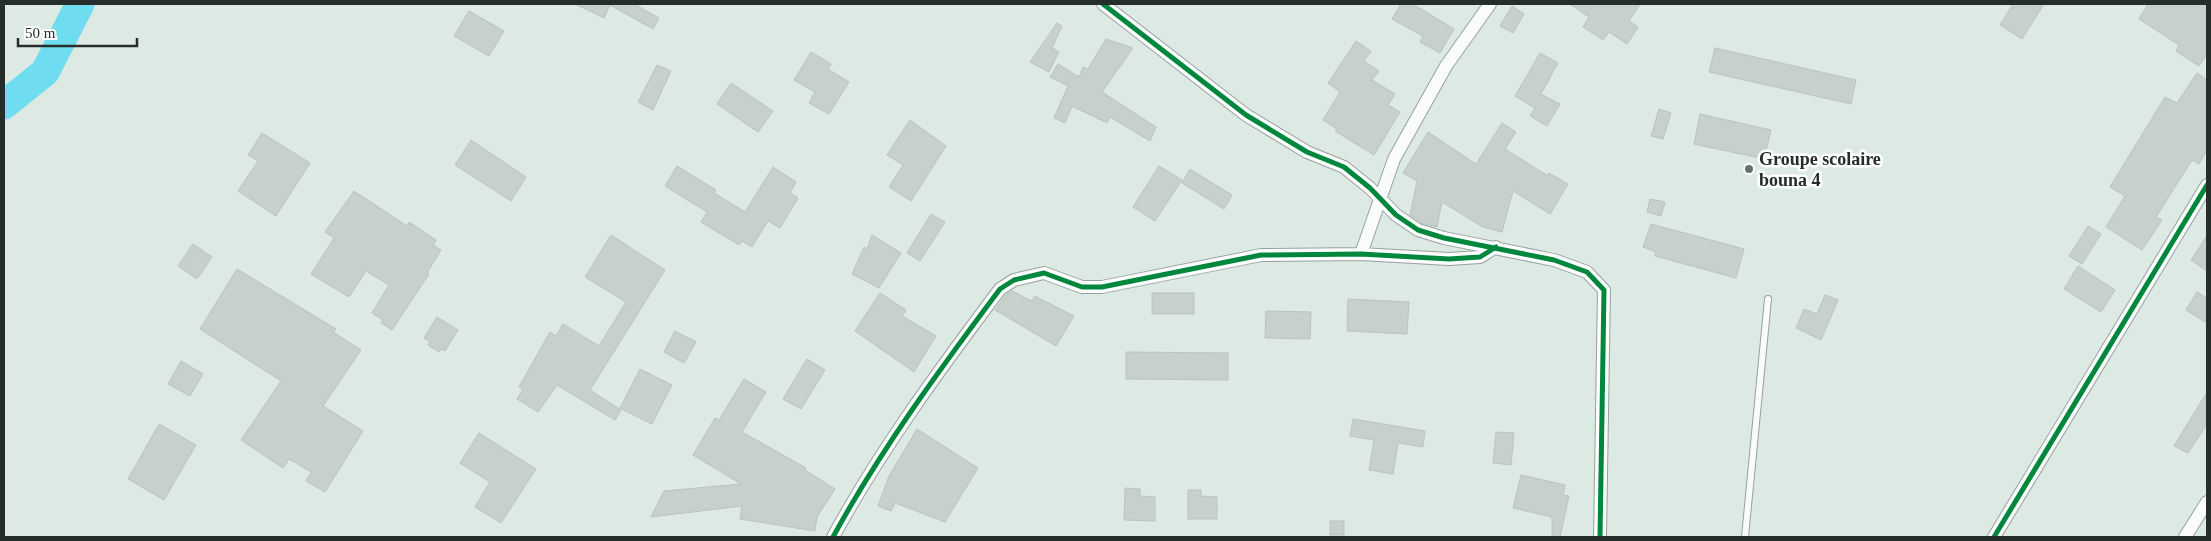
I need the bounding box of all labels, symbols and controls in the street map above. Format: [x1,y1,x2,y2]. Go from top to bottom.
scale bar [18,15,136,47]
text: 50 m [25,25,56,41]
place label: Groupe scolaire bouna 4 [1759,149,1881,190]
marker: Groupe scolaire bouna 4 [1743,163,1755,175]

